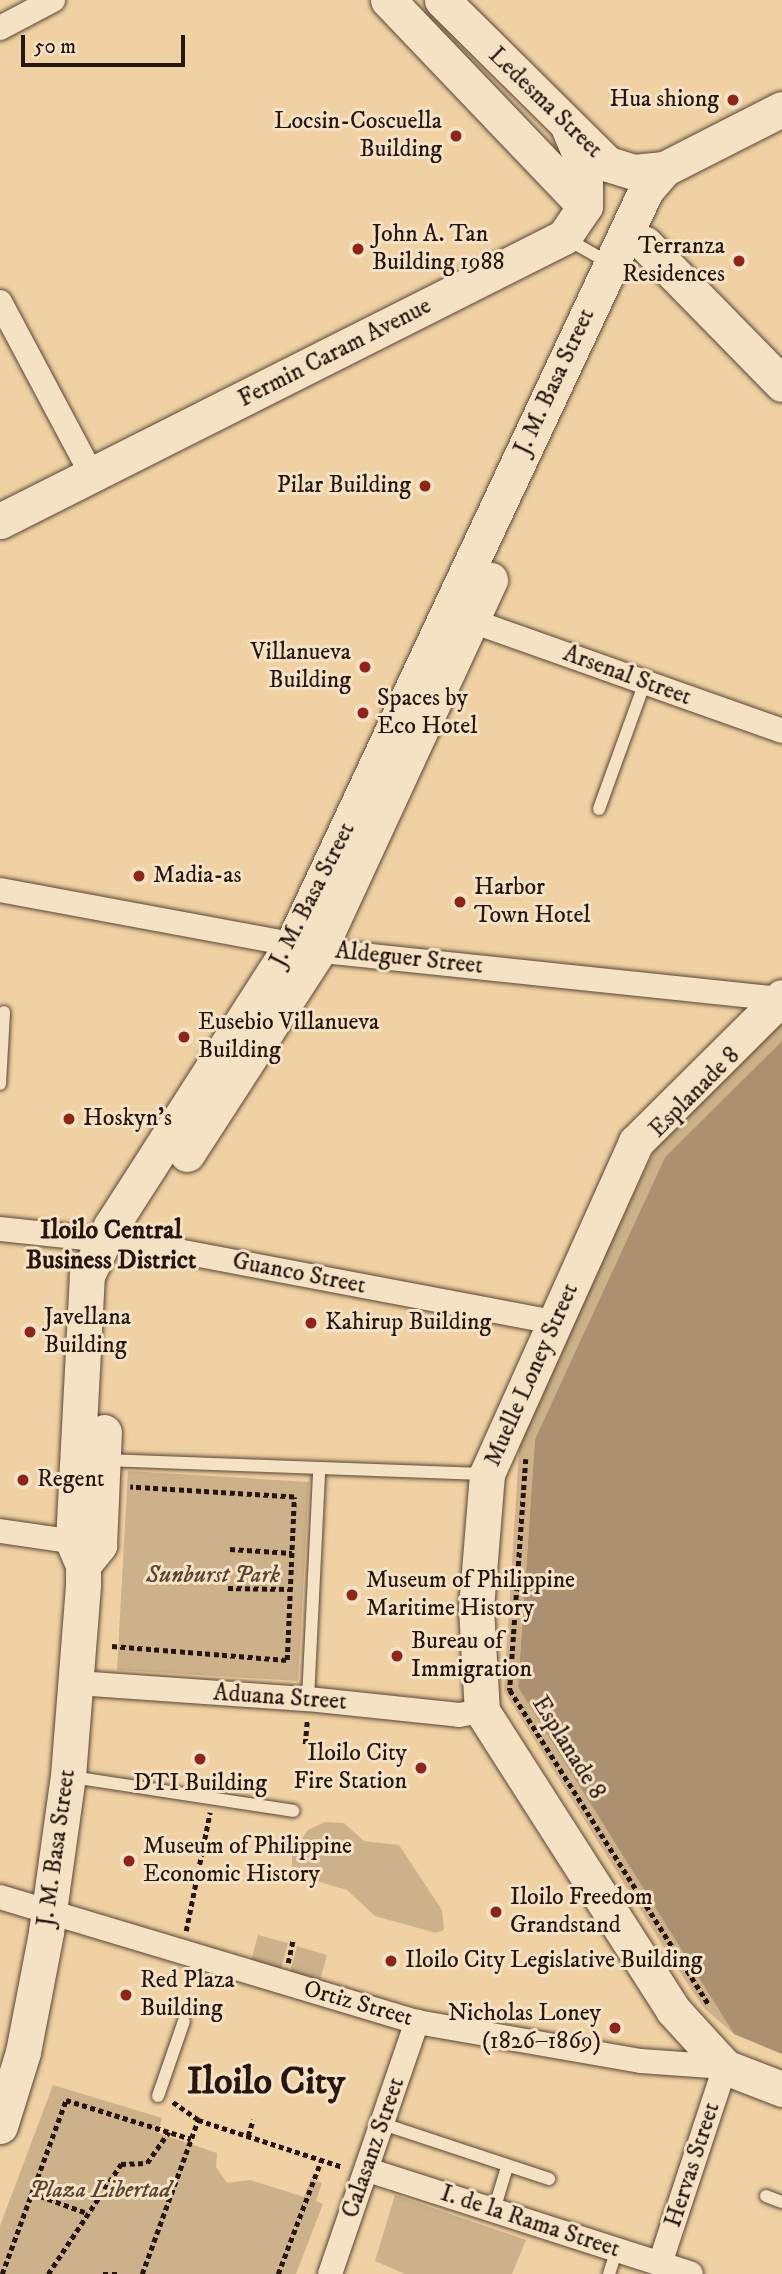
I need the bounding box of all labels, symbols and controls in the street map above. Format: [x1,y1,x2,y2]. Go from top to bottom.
scale bar [24,21,189,65]
text: 50 m [34,34,76,60]
street label: Ledesma Street [482,41,608,165]
place label: Hua shiong [610,86,719,114]
marker: Hua shiong [725,92,741,108]
place label: Locsin-Coscuella Building [274,108,442,164]
marker: Locsin-Coscuella Building [448,128,464,144]
place label: John A. Tan Building 1988 [372,221,504,277]
place label: Terranza Residences [622,233,725,289]
marker: John A. Tan Building 1988 [350,241,366,257]
marker: Terranza Residences [731,253,747,269]
street label: Fermin Caram Avenue [234,292,436,414]
street label: J. M. Basa Street [509,304,601,460]
place label: Pilar Building [277,472,411,500]
marker: Pilar Building [417,478,433,494]
place label: Villanueva Building [250,639,351,695]
street label: Arsenal Street [559,640,695,712]
marker: Villanueva Building [357,659,373,675]
place label: Spaces by Eco Hotel [377,685,477,741]
marker: Spaces by Eco Hotel [355,705,371,721]
street label: J. M. Basa Street [264,818,362,972]
place label: Madia-as [153,862,241,890]
marker: Madia-as [131,868,147,884]
place label: Harbor Town Hotel [474,874,591,930]
marker: Harbor Town Hotel [452,894,468,910]
street label: Aldeguer Street [334,937,484,981]
place label: Eusebio Villanueva Building [198,1009,379,1065]
marker: Eusebio Villanueva Building [176,1029,192,1045]
street label: Esplanade 8 [644,1042,746,1144]
place label: Hoskyn's [83,1105,172,1133]
marker: Hoskyn's [61,1111,77,1127]
district label: Iloilo Central Business District [26,1215,196,1276]
street label: Guanco Street [230,1247,368,1301]
street label: Muelle Loney Street [479,1279,585,1471]
place label: Javellana Building [44,1304,131,1360]
place label: Kahirup Building [325,1309,491,1337]
marker: Kahirup Building [303,1315,319,1331]
marker: Javellana Building [22,1324,38,1340]
place label: Regent [37,1466,104,1494]
marker: Regent [15,1472,31,1488]
park label: Sunburst Park [146,1562,280,1590]
place label: Museum of Philippine Maritime History [366,1567,575,1623]
marker: Museum of Philippine Maritime History [344,1587,360,1603]
place label: Bureau of Immigration [411,1628,532,1684]
marker: Bureau of Immigration [389,1648,405,1664]
street label: Aduana Street [212,1679,348,1717]
street label: Esplanade 8 [525,1691,611,1805]
place label: Iloilo City Fire Station [294,1740,407,1796]
marker: DTI Building [192,1751,208,1767]
marker: Iloilo City Fire Station [413,1760,429,1776]
street label: J. M. Basa Street [32,1768,82,1928]
place label: DTI Building [133,1770,267,1798]
place label: Museum of Philippine Economic History [143,1833,352,1889]
marker: Museum of Philippine Economic History [121,1853,137,1869]
place label: Iloilo Freedom Grandstand [510,1884,653,1940]
marker: Iloilo Freedom Grandstand [488,1904,504,1920]
place label: Iloilo City Legislative Building [405,1947,703,1975]
marker: Iloilo City Legislative Building [383,1953,399,1969]
place label: Red Plaza Building [140,1967,235,2023]
street label: Ortiz Street [300,1975,416,2033]
marker: Red Plaza Building [118,1987,134,2003]
place label: Nicholas Loney (1826–1869) [448,2000,601,2056]
marker: Nicholas Loney (1826–1869) [607,2020,623,2036]
district label: Iloilo City [187,2060,345,2106]
street label: Calasanz Street [337,2074,411,2222]
street label: Hervas Street [659,2099,727,2231]
park label: Plaza Libertad [29,2177,171,2205]
street label: I. de la Rama Street [437,2179,623,2265]

